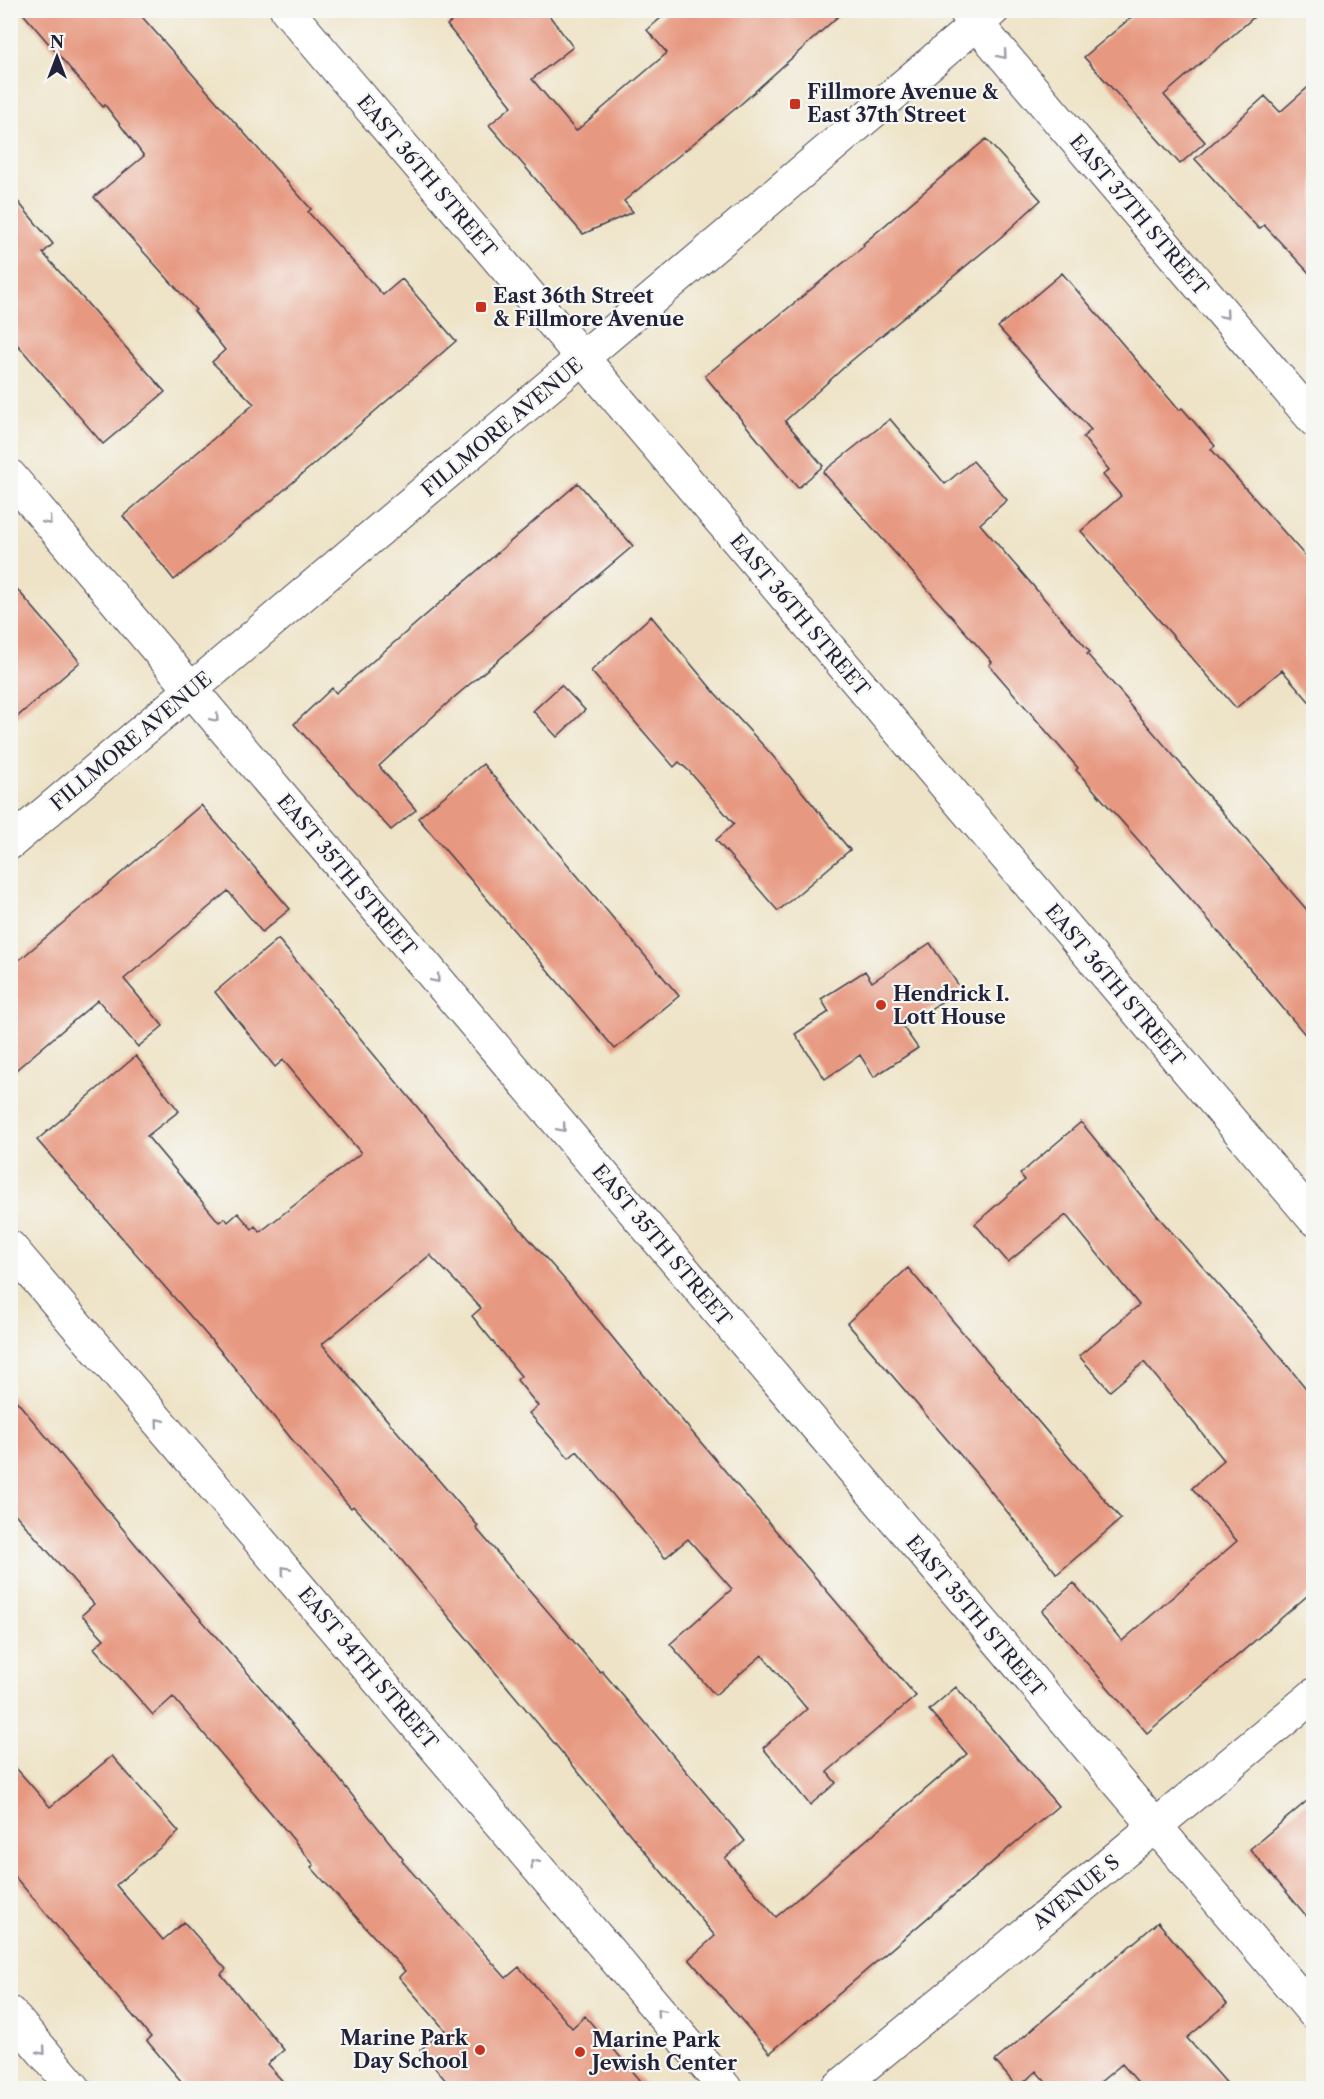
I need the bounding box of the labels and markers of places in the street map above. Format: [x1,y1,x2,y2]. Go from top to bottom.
place label: Fillmore Avenue & East 37th Street [807,80,999,127]
marker: Fillmore Avenue & East 37th Street [788,97,802,111]
place label: East 36th Street & Fillmore Avenue [493,284,684,331]
marker: East 36th Street & Fillmore Avenue [474,300,488,314]
place label: Hendrick I. Lott House [893,982,1010,1029]
marker: Hendrick I. Lott House [874,998,888,1012]
place label: Marine Park Day School [340,2026,469,2073]
place label: Marine Park Jewish Center [588,2028,737,2075]
marker: Marine Park Day School [473,2043,487,2057]
marker: Marine Park Jewish Center [573,2045,587,2059]

